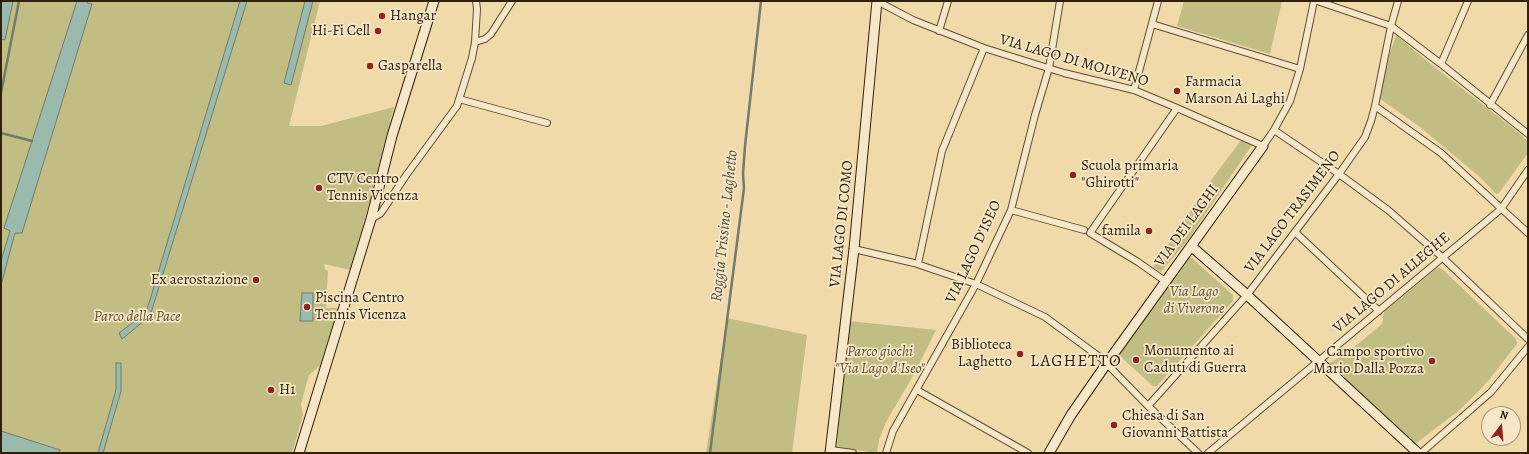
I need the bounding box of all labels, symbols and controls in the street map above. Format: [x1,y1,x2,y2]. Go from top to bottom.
place label: Hangar [390,7,436,25]
marker: Hangar [377,11,387,21]
place label: Hi-Fi Cell [312,22,370,40]
marker: Hi-Fi Cell [373,26,383,36]
street label: VIA LAGO DI MOLVENO [997,31,1151,91]
place label: Gasparella [378,57,442,75]
marker: Gasparella [365,61,375,71]
place label: Farmacia Marson Ai Laghi [1185,73,1285,108]
marker: Farmacia Marson Ai Laghi [1172,86,1182,96]
street label: VIA LAGO TRASIMENO [1241,147,1345,277]
water label: Roggia Trissino - Laghetto [707,149,743,303]
place label: Scuola primaria "Ghirotti" [1081,157,1179,192]
street label: VIA LAGO DI COMO [826,160,858,288]
place label: CTV Centro Tennis Vicenza [327,170,418,205]
marker: Scuola primaria "Ghirotti" [1068,170,1078,180]
street label: VIA DEI LAGHI [1151,181,1223,271]
marker: CTV Centro Tennis Vicenza [314,183,324,193]
street label: VIA LAGO D'ISEO [942,198,1006,306]
place label: famila [1102,222,1141,240]
marker: famila [1144,226,1154,236]
street label: VIA LAGO DI ALLEGHE [1330,229,1454,337]
place label: Ex aerostazione [151,271,248,289]
marker: Ex aerostazione [251,275,261,285]
park label: Via Lago di Viverone [1164,283,1224,318]
place label: Piscina Centro Tennis Vicenza [315,289,406,324]
marker: Piscina Centro Tennis Vicenza [302,302,312,312]
park label: Parco della Pace [94,308,180,326]
place label: Biblioteca Laghetto [951,336,1012,371]
place label: Monumento ai Caduti di Guerra [1144,342,1247,377]
park label: Parco giochi "Via Lago d'Iseo" [835,343,925,378]
place label: Campo sportivo Mario Dalla Pozza [1313,343,1424,378]
marker: Biblioteca Laghetto [1015,349,1025,359]
district label: LAGHETTO [1030,352,1122,372]
marker: Monumento ai Caduti di Guerra [1131,355,1141,365]
marker: Campo sportivo Mario Dalla Pozza [1427,356,1437,366]
place label: H1 [279,381,295,399]
marker: H1 [266,385,276,395]
north arrow [1481,406,1521,446]
place label: Chiesa di San Giovanni Battista [1122,407,1228,442]
text: N [1498,407,1510,423]
marker: Chiesa di San Giovanni Battista [1109,420,1119,430]

